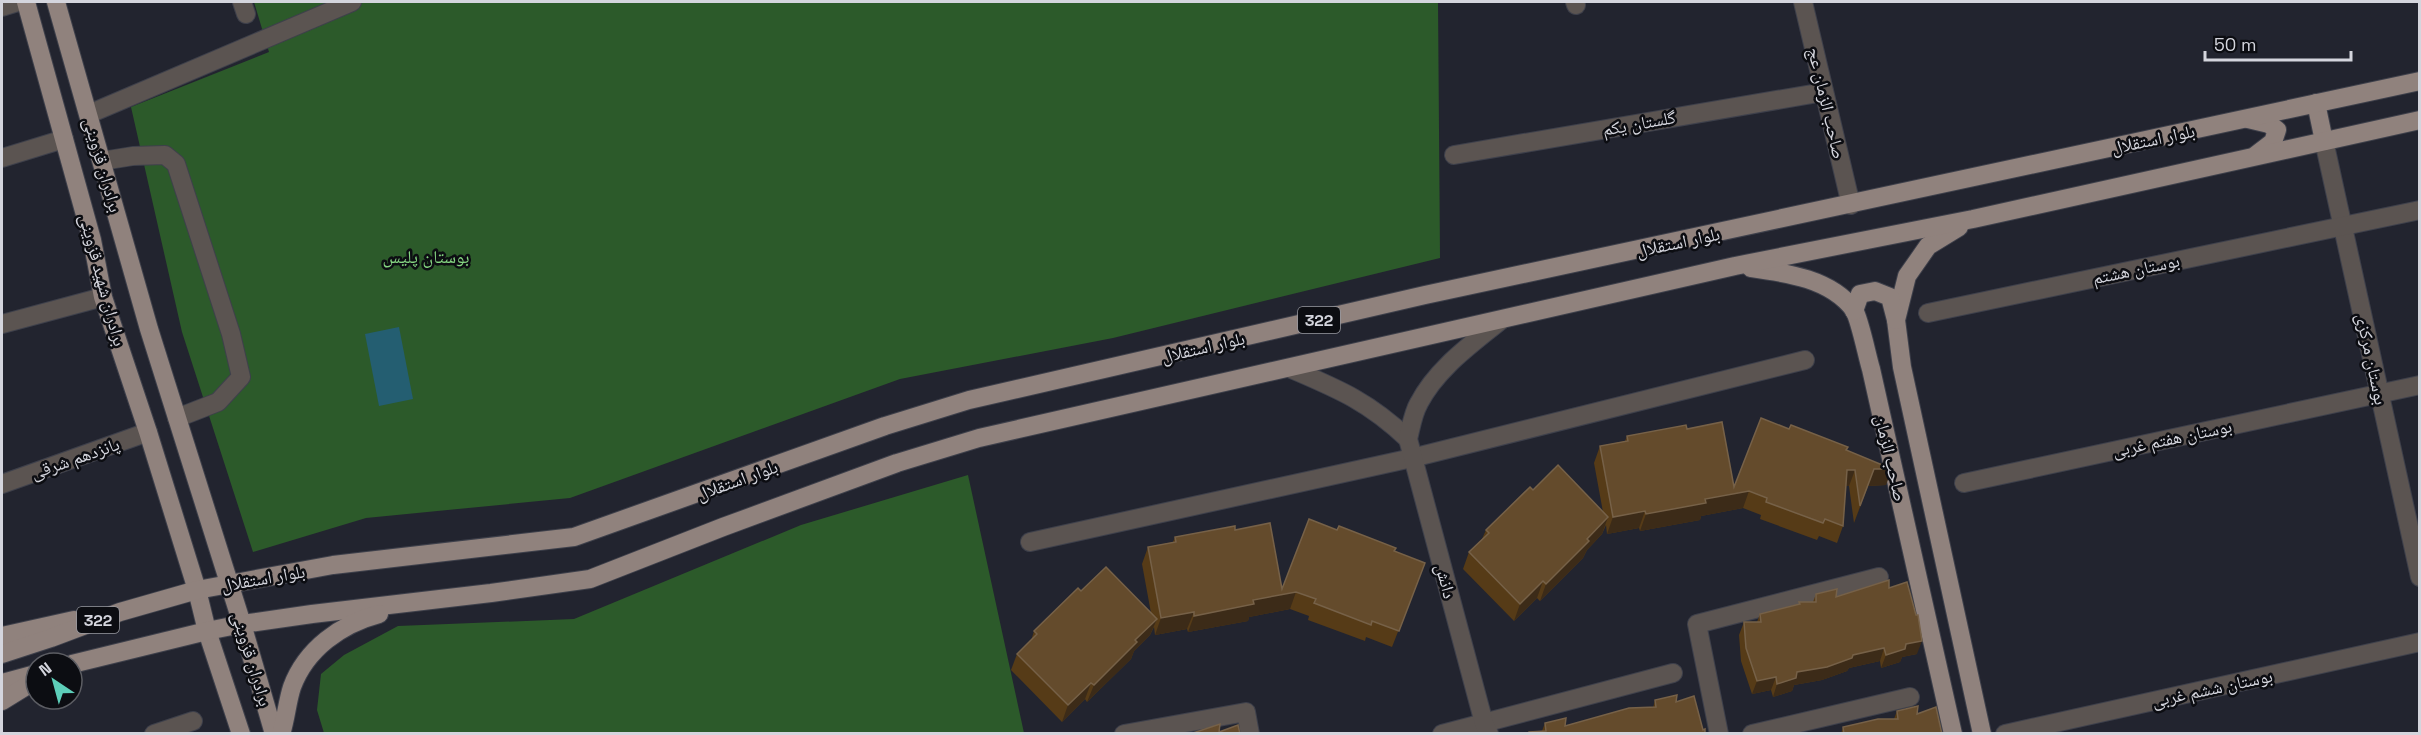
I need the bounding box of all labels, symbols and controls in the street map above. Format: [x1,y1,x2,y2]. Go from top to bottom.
scale bar [2205,24,2350,62]
text: 50 m [2214,33,2256,56]
street label: صاحب الزمان عج [1802,45,1851,161]
street label: گلستان یکم [1601,105,1678,142]
street label: برادران قزوینی [79,115,127,215]
street label: بلوار استقلال [2109,119,2197,159]
street label: برادران شهید قزوینی [74,211,132,349]
street label: بلوار استقلال [1634,222,1722,262]
park label: بوستان پلیس [383,245,469,268]
street label: بوستان هشتم [2090,249,2182,290]
road number: 322 [1298,307,1340,333]
street label: بوستان مرکزی [2351,311,2393,407]
street label: بلوار استقلال [1159,326,1247,368]
street label: صاحب الزمان [1870,412,1912,504]
street label: بوستان هفتم غربی [2110,414,2234,463]
street label: پانزدهم شرقی [27,432,123,485]
street label: بلوار استقلال [693,455,781,505]
street label: بلوار استقلال [219,559,307,597]
street label: دانش [1430,561,1462,601]
road number: 322 [77,607,119,633]
street label: برادران قزوینی [227,609,277,709]
north arrow [24,651,84,711]
text: N [35,658,56,681]
street label: بوستان ششم غربی [2149,664,2275,713]

